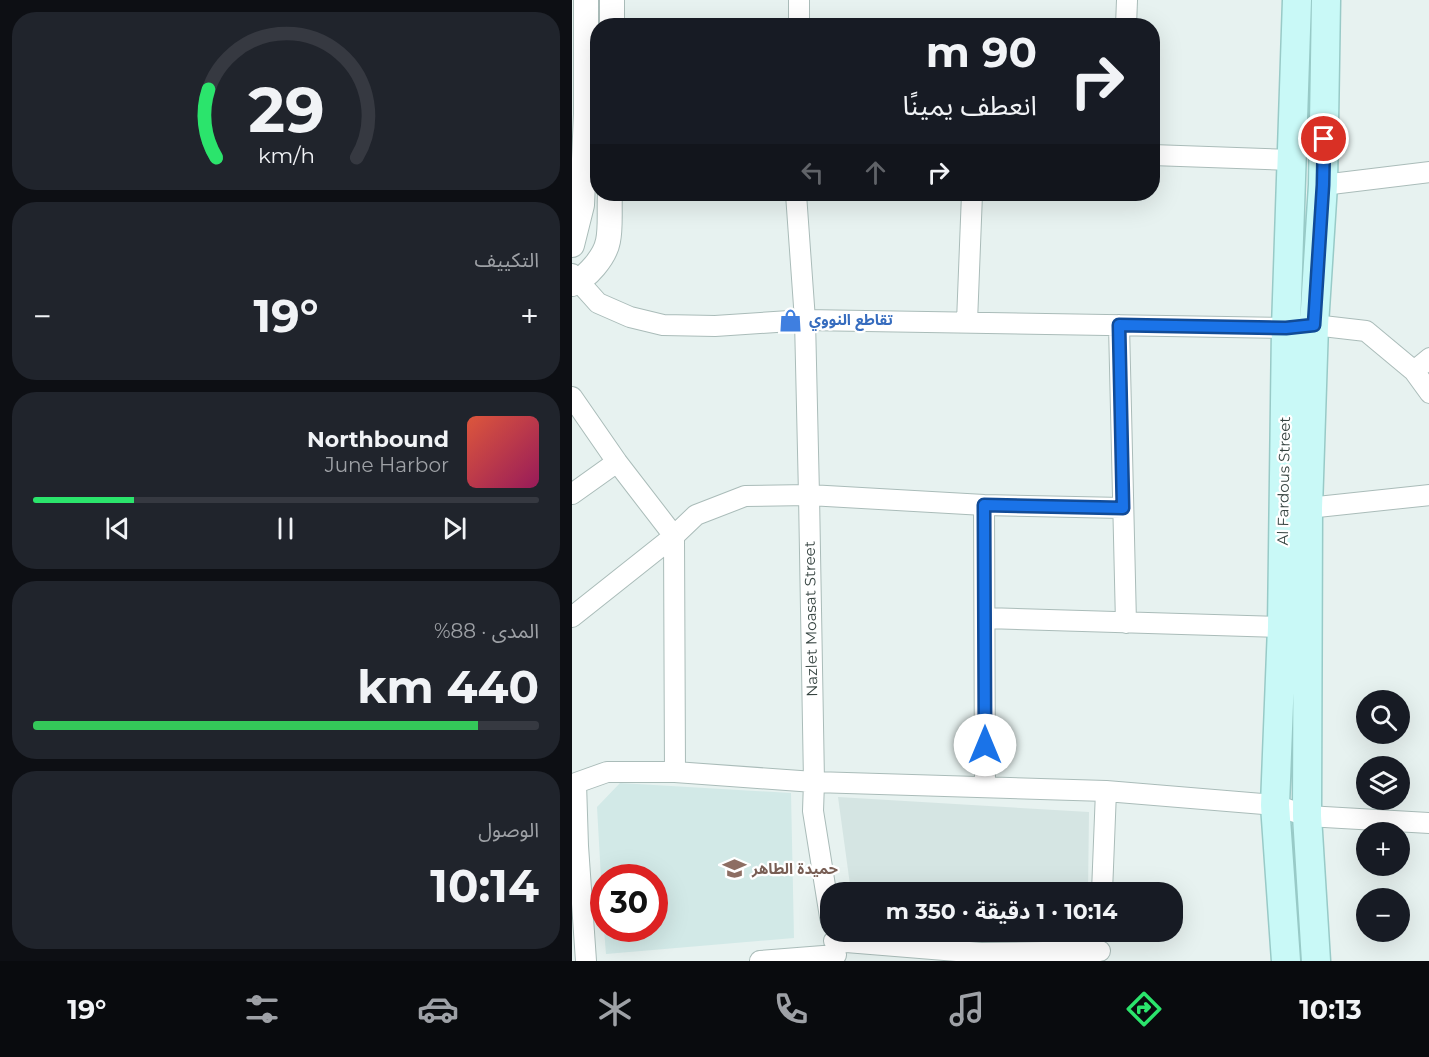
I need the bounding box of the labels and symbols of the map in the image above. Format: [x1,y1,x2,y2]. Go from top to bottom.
pin [1298,113,1349,164]
shop icon: تقاطع النووي [778,307,804,333]
place label: تقاطع النووي [809,310,894,331]
street label: Al Fardous Street [1273,416,1294,546]
street label: Nazlet Moasat Street [800,541,821,697]
position arrow [953,713,1017,777]
school or university icon: حميدة الطاهر [721,856,747,882]
place label: حميدة الطاهر [751,859,838,878]
speed limit sign: 30 [590,864,668,942]

